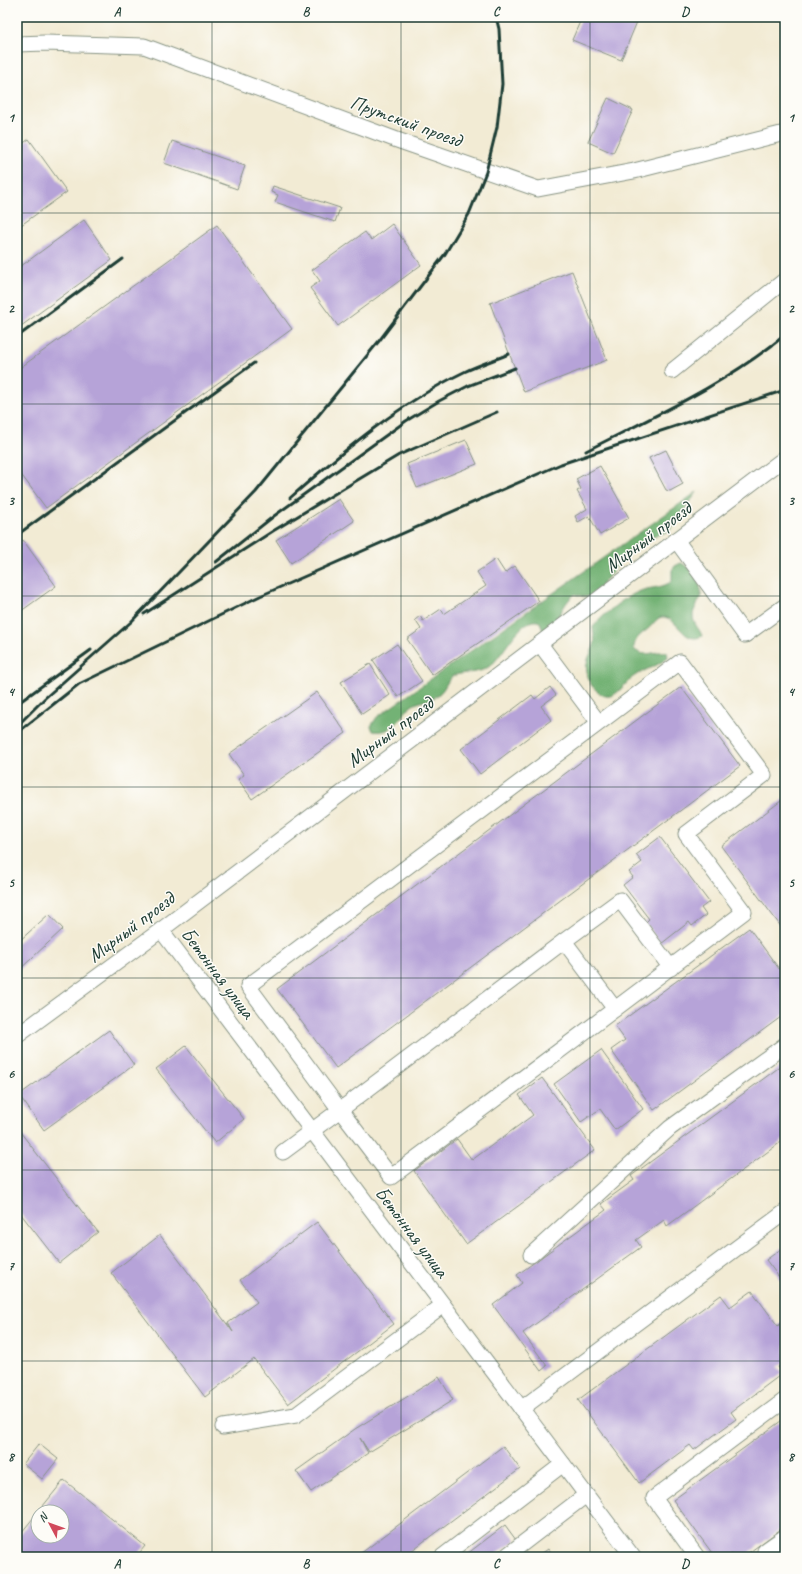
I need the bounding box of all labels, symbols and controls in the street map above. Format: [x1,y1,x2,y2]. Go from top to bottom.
text: A [114,4,122,20]
text: B [303,4,311,20]
text: C [493,4,501,20]
text: D [681,4,690,20]
street label: Прутский проезд [347,89,467,153]
text: 1 [8,110,16,126]
text: 1 [788,110,796,126]
text: 2 [8,301,15,317]
text: 2 [788,301,795,317]
text: 3 [8,493,15,509]
text: 3 [788,493,795,509]
street label: Мирный проезд [600,495,698,578]
text: 4 [8,684,16,700]
text: 4 [788,684,796,700]
street label: Мирный проезд [342,690,440,773]
text: 5 [8,875,15,891]
text: 5 [788,875,795,891]
street label: Мирный проезд [83,885,181,968]
street label: Бетонная улица [176,922,261,1025]
text: 6 [8,1066,15,1082]
text: 6 [788,1066,795,1082]
street label: Бетонная улица [370,1181,455,1284]
text: 7 [8,1258,15,1274]
text: 7 [788,1258,795,1274]
text: 8 [8,1449,16,1465]
text: 8 [788,1449,796,1465]
north arrow [30,1504,70,1544]
text: N [35,1509,51,1525]
text: A [114,1556,122,1572]
text: B [303,1556,311,1572]
text: C [493,1556,501,1572]
text: D [681,1556,690,1572]

